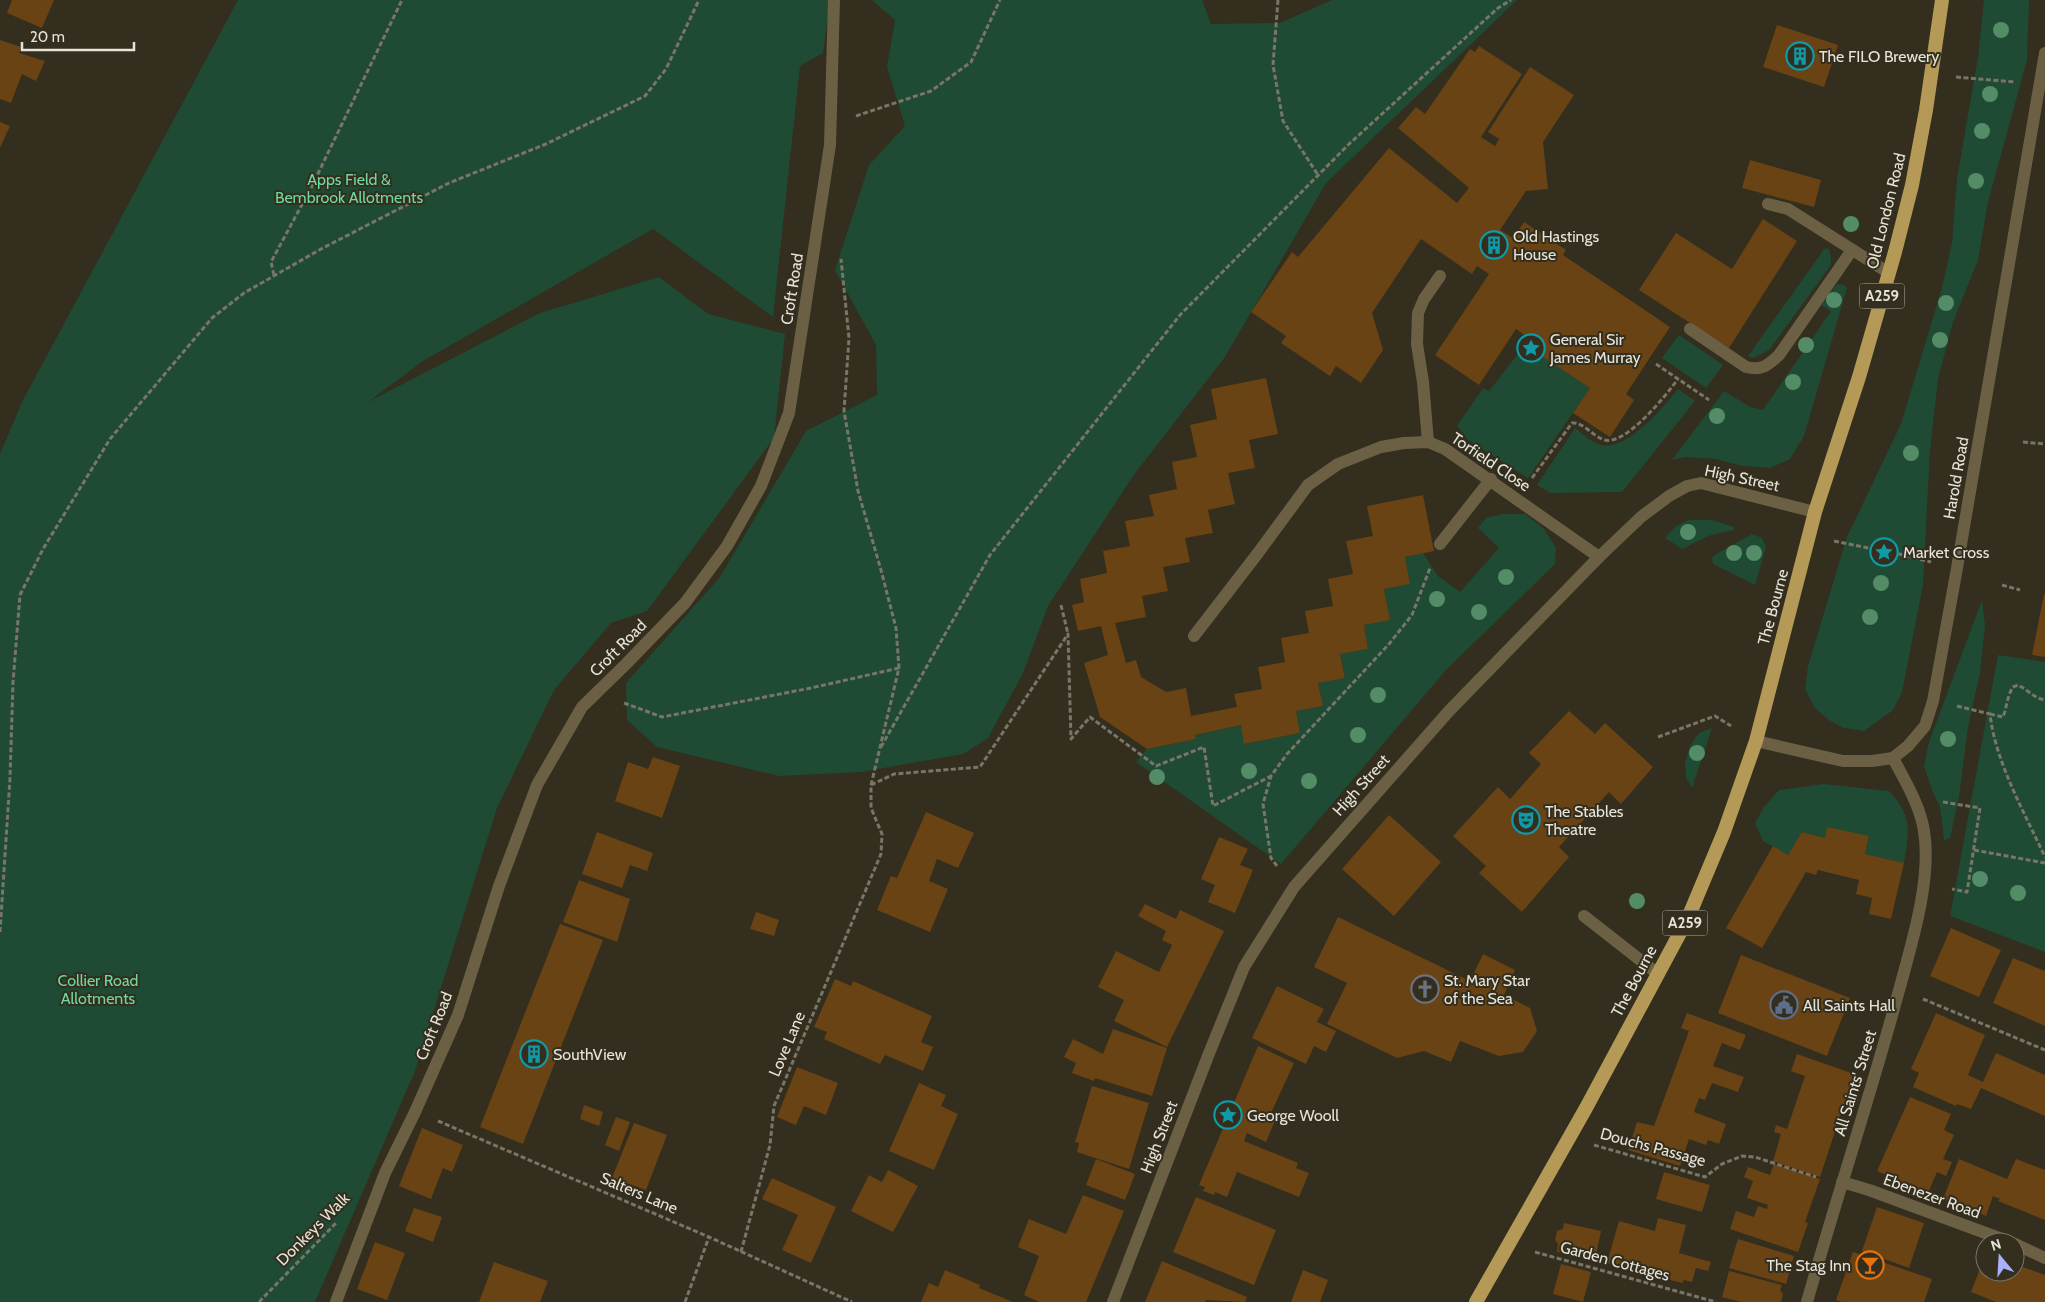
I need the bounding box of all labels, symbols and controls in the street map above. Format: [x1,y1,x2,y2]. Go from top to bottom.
scale bar [22,20,135,52]
text: 20 m [30,28,65,46]
building icon: The FILO Brewery [1785,41,1815,71]
place label: The FILO Brewery [1819,47,1939,66]
street label: Old London Road [1862,151,1910,271]
park label: Apps Field & Bembrook Allotments [275,170,423,207]
place label: Old Hastings House [1513,227,1600,264]
building icon: Old Hastings House [1479,230,1509,260]
street label: Croft Road [777,252,807,326]
road number: A259 [1860,284,1904,308]
place label: General Sir James Murray [1549,330,1641,367]
place icon: General Sir James Murray [1516,333,1546,363]
street label: Torfield Close [1448,429,1534,495]
street label: Harold Road [1939,435,1973,521]
street label: High Street [1703,461,1782,495]
place icon: Market Cross [1869,537,1899,567]
place label: Market Cross [1903,543,1990,562]
street label: The Bourne [1754,567,1792,647]
street label: Croft Road [586,616,650,680]
street label: High Street [1329,750,1394,820]
place label: The Stables Theatre [1545,802,1624,839]
theatre icon: The Stables Theatre [1511,805,1541,835]
road number: A259 [1662,910,1708,936]
street label: The Bourne [1607,942,1661,1020]
park label: Collier Road Allotments [58,971,138,1008]
place label: St. Mary Star of the Sea [1444,971,1531,1008]
church icon: St. Mary Star of the Sea [1410,974,1440,1004]
street label: Croft Road [412,989,456,1063]
public building icon: All Saints Hall [1769,990,1799,1020]
place label: All Saints Hall [1803,996,1895,1015]
street label: Love Lane [765,1009,809,1079]
street label: All Saints' Street [1830,1027,1880,1138]
building icon: SouthView [519,1039,549,1069]
place label: SouthView [553,1045,627,1064]
street label: High Street [1137,1098,1182,1176]
place icon: George Wooll [1213,1100,1243,1130]
place label: George Wooll [1247,1106,1339,1125]
street label: Douchs Passage [1598,1124,1708,1170]
street label: Salters Lane [597,1168,681,1218]
street label: Ebenezer Road [1881,1170,1983,1222]
street label: Donkeys Walk [272,1188,354,1270]
north arrow [1975,1232,2025,1282]
text: N [1988,1235,2003,1255]
street label: Garden Cottages [1558,1237,1672,1285]
bar icon: The Stag Inn [1855,1250,1885,1280]
place label: The Stag Inn [1767,1256,1851,1275]

